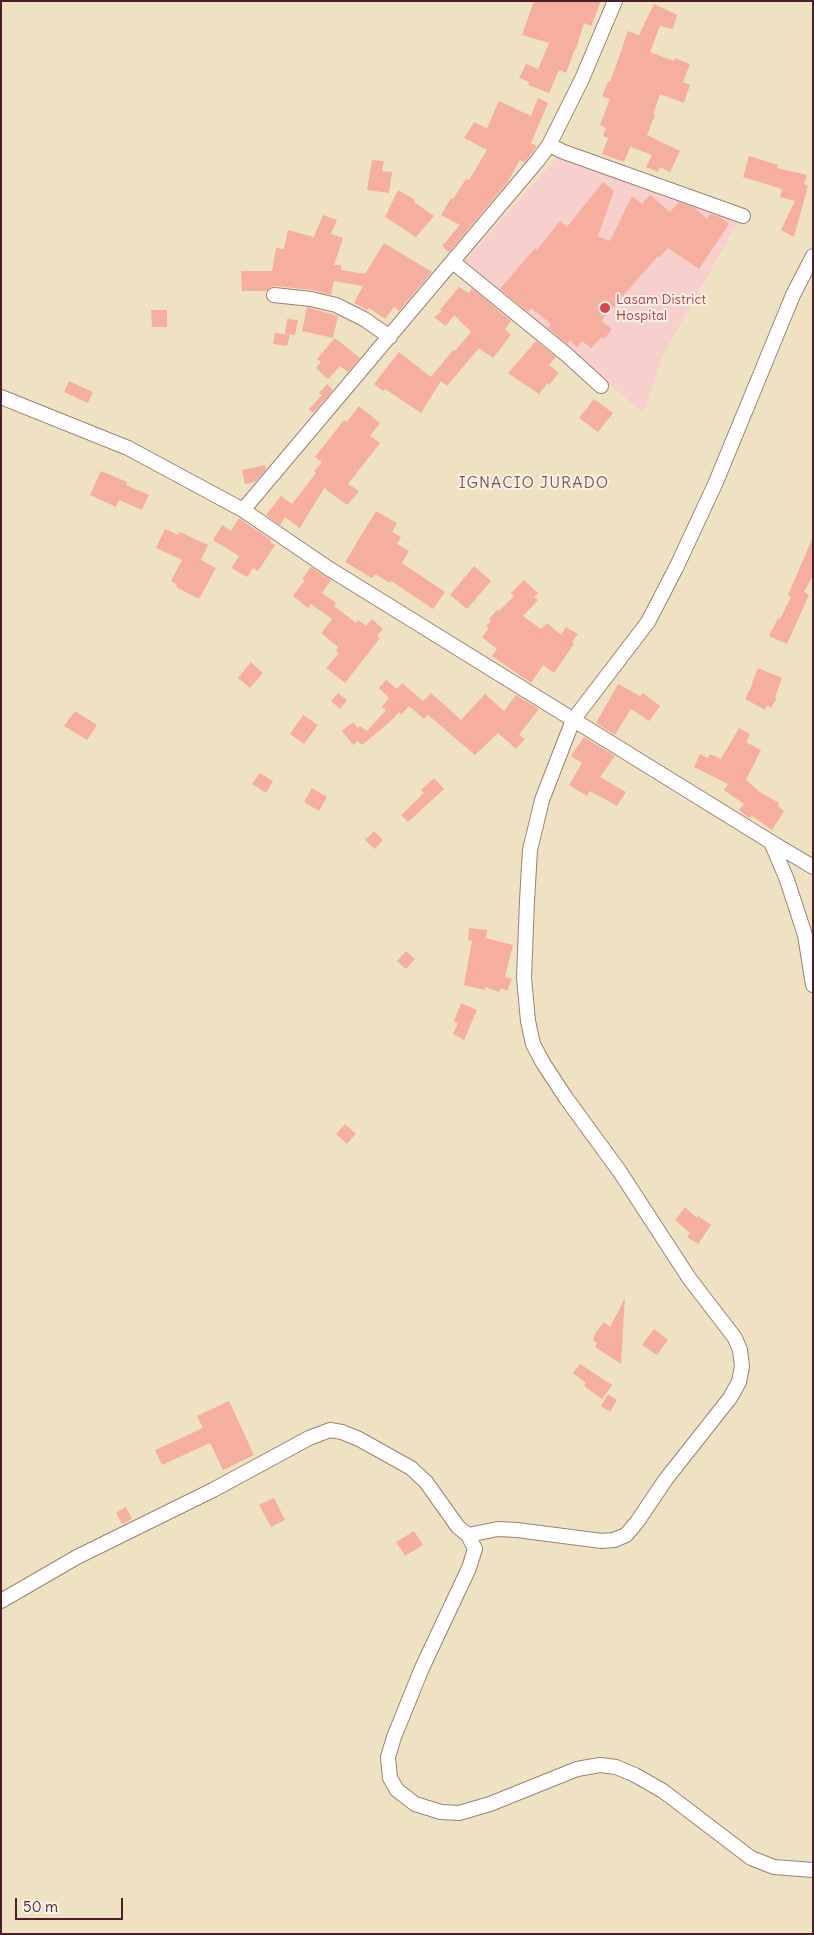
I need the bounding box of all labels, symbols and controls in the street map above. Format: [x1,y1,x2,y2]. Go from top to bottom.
place label: Lasam District Hospital [616,292,706,324]
marker: Lasam District Hospital [598,301,612,315]
district label: IGNACIO JURADO [457,473,611,493]
scale bar [18,1888,125,1920]
text: 50 m [23,1897,58,1916]

